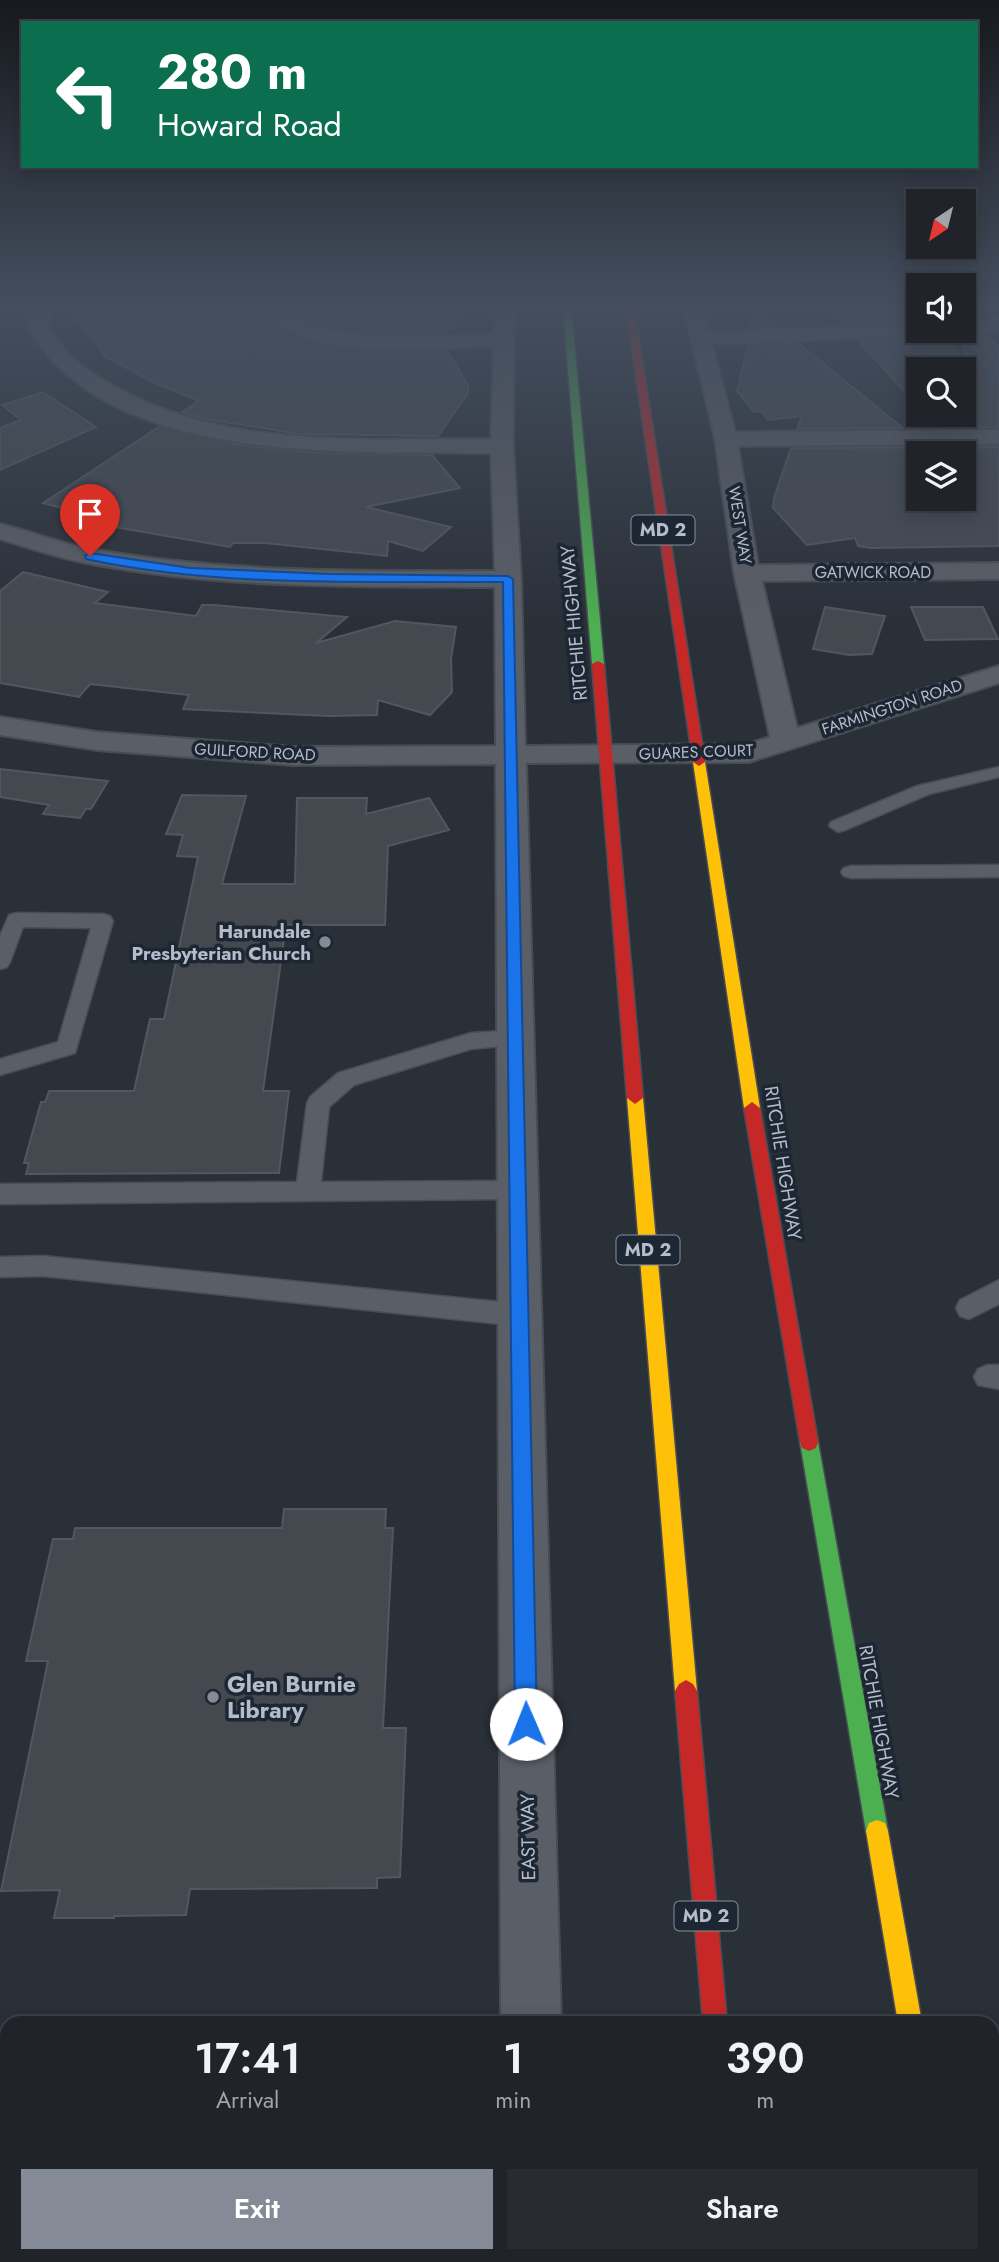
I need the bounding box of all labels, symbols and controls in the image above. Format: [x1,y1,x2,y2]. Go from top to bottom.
text: 280 m [157,37,307,107]
icon: left [42,49,133,140]
text: Howard Road [157,102,342,148]
north arrow [906,189,976,259]
map controls [906,189,976,511]
button: sound [906,273,976,343]
button: search [906,357,976,427]
button: layers [906,441,976,511]
pin [60,484,120,556]
street label: WEST WAY [723,485,757,565]
icon: arrive [71,495,109,533]
road number: MD 2 [632,516,694,544]
street label: RITCHIE HIGHWAY [554,544,594,702]
street label: GATWICK ROAD [815,561,931,584]
street label: FARMINGTON ROAD [819,673,965,741]
street label: GUILFORD ROAD [194,737,316,767]
street label: GUARES COURT [638,738,754,765]
place label: Harundale Presbyterian Church [132,918,311,967]
marker: Harundale Presbyterian Church [317,934,333,950]
street label: RITCHIE HIGHWAY [757,1084,809,1242]
road number: MD 2 [616,1236,680,1265]
street label: RITCHIE HIGHWAY [852,1643,906,1801]
place label: Glen Burnie Library [227,1667,356,1727]
position arrow [489,1687,563,1761]
marker: Glen Burnie Library [205,1689,221,1705]
street label: EAST WAY [514,1793,542,1881]
road number: MD 2 [674,1902,738,1930]
text: 17:41 [194,2028,301,2089]
text: 1 [503,2028,524,2089]
text: 390 [726,2028,805,2089]
text: Arrival [216,2083,279,2117]
text: min [495,2083,531,2117]
text: m [756,2083,774,2117]
button: Exit [21,2169,493,2249]
button: Share [507,2169,978,2249]

